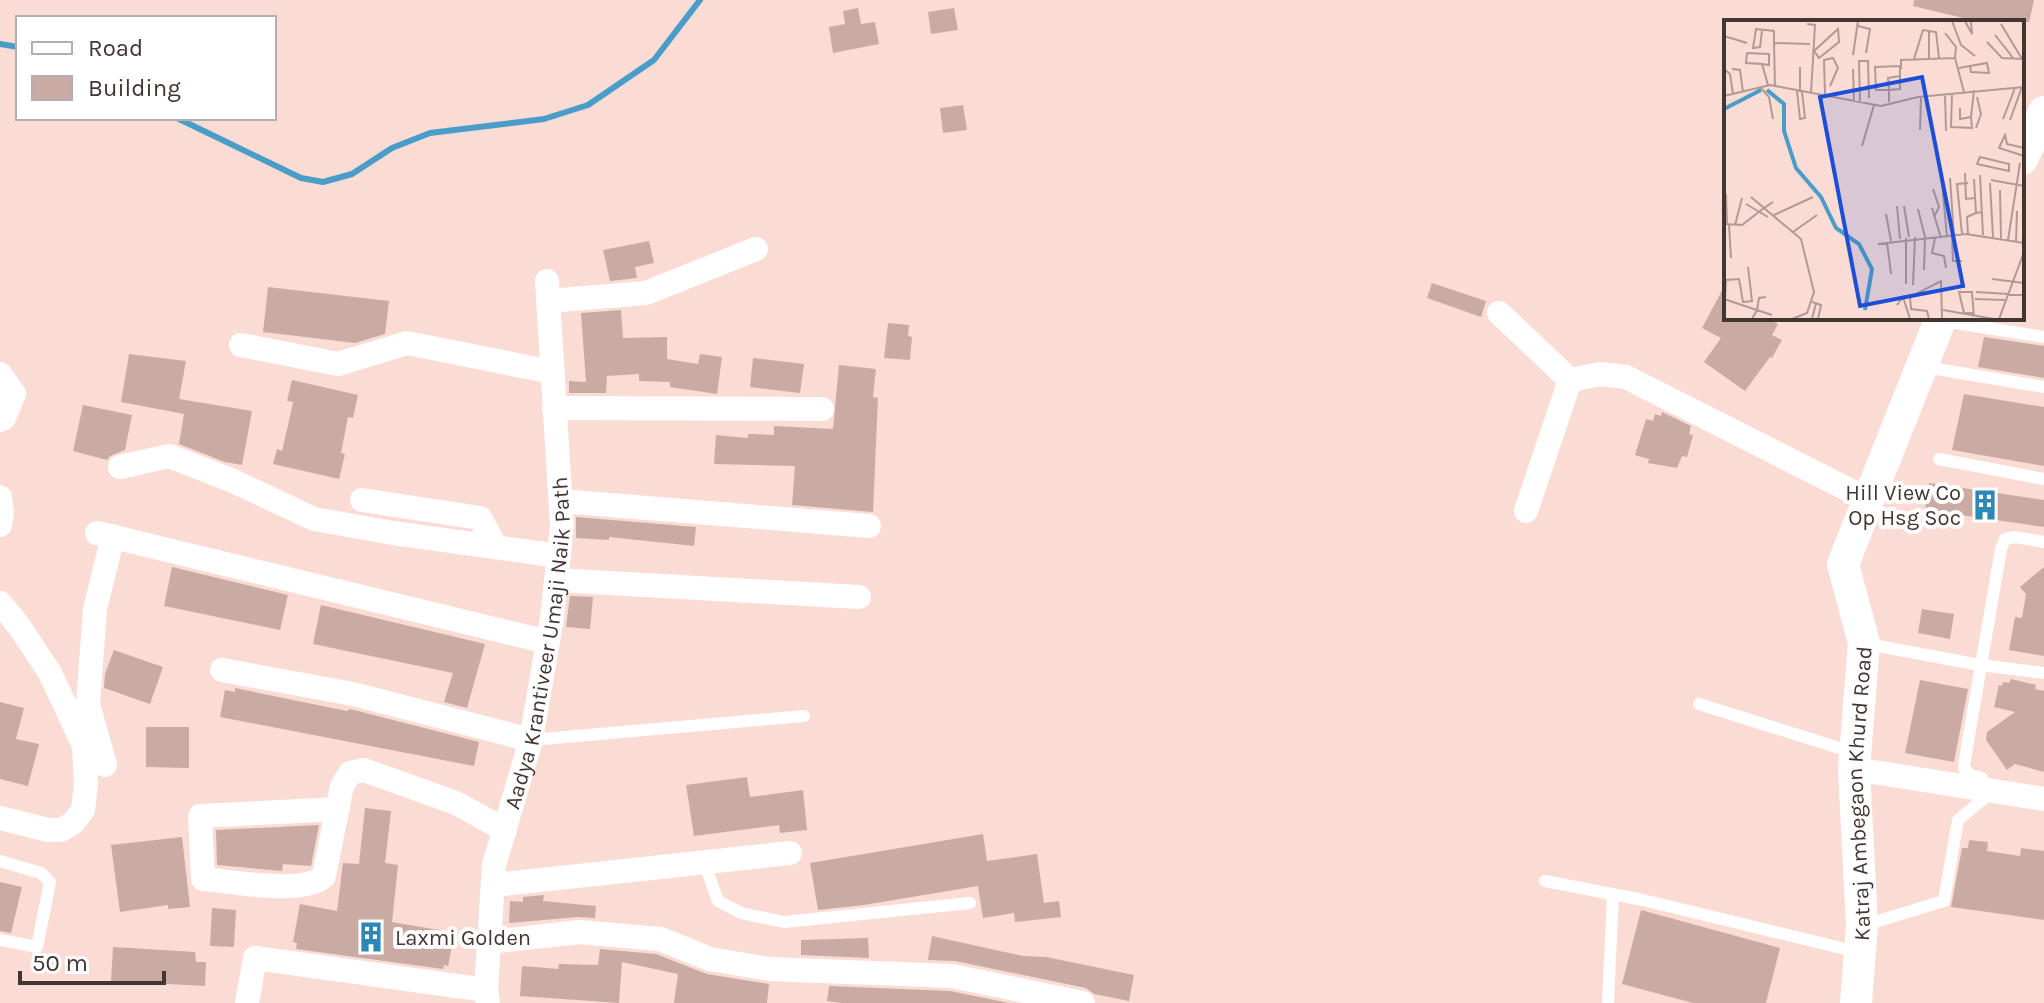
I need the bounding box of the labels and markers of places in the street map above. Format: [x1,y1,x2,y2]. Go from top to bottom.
place label: Hill View Co Op Hsg Soc [1845,480,1961,531]
building icon: Hill View Co Op Hsg Soc [1968,488,2002,522]
building icon: Laxmi Golden [354,920,388,954]
place label: Laxmi Golden [395,925,531,951]

